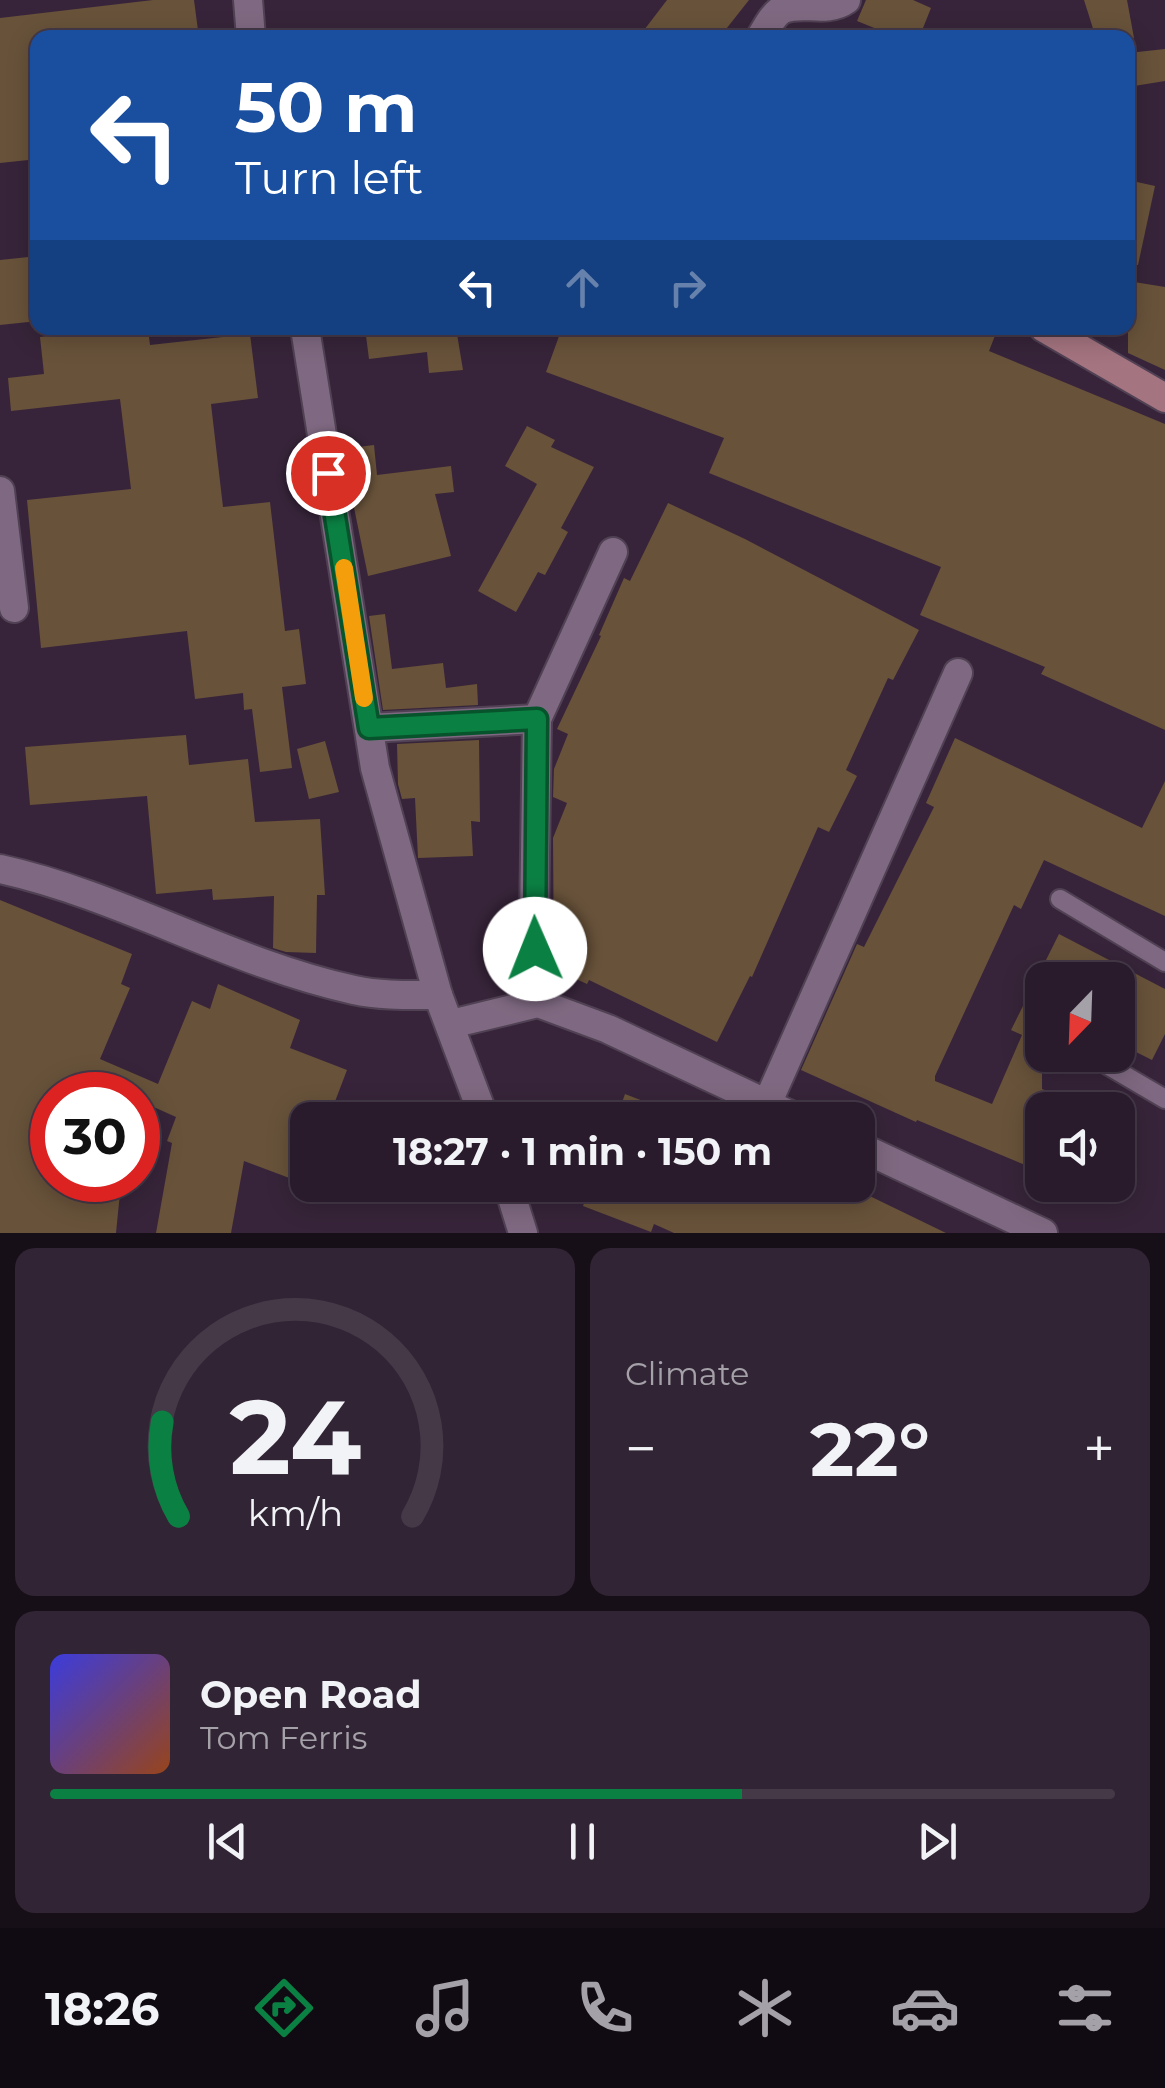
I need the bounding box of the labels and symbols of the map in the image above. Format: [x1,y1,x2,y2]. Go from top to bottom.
pin [286,431,371,516]
position arrow [483,897,587,1001]
north arrow [1025,962,1135,1072]
speed limit sign: 30 [30,1072,160,1202]

